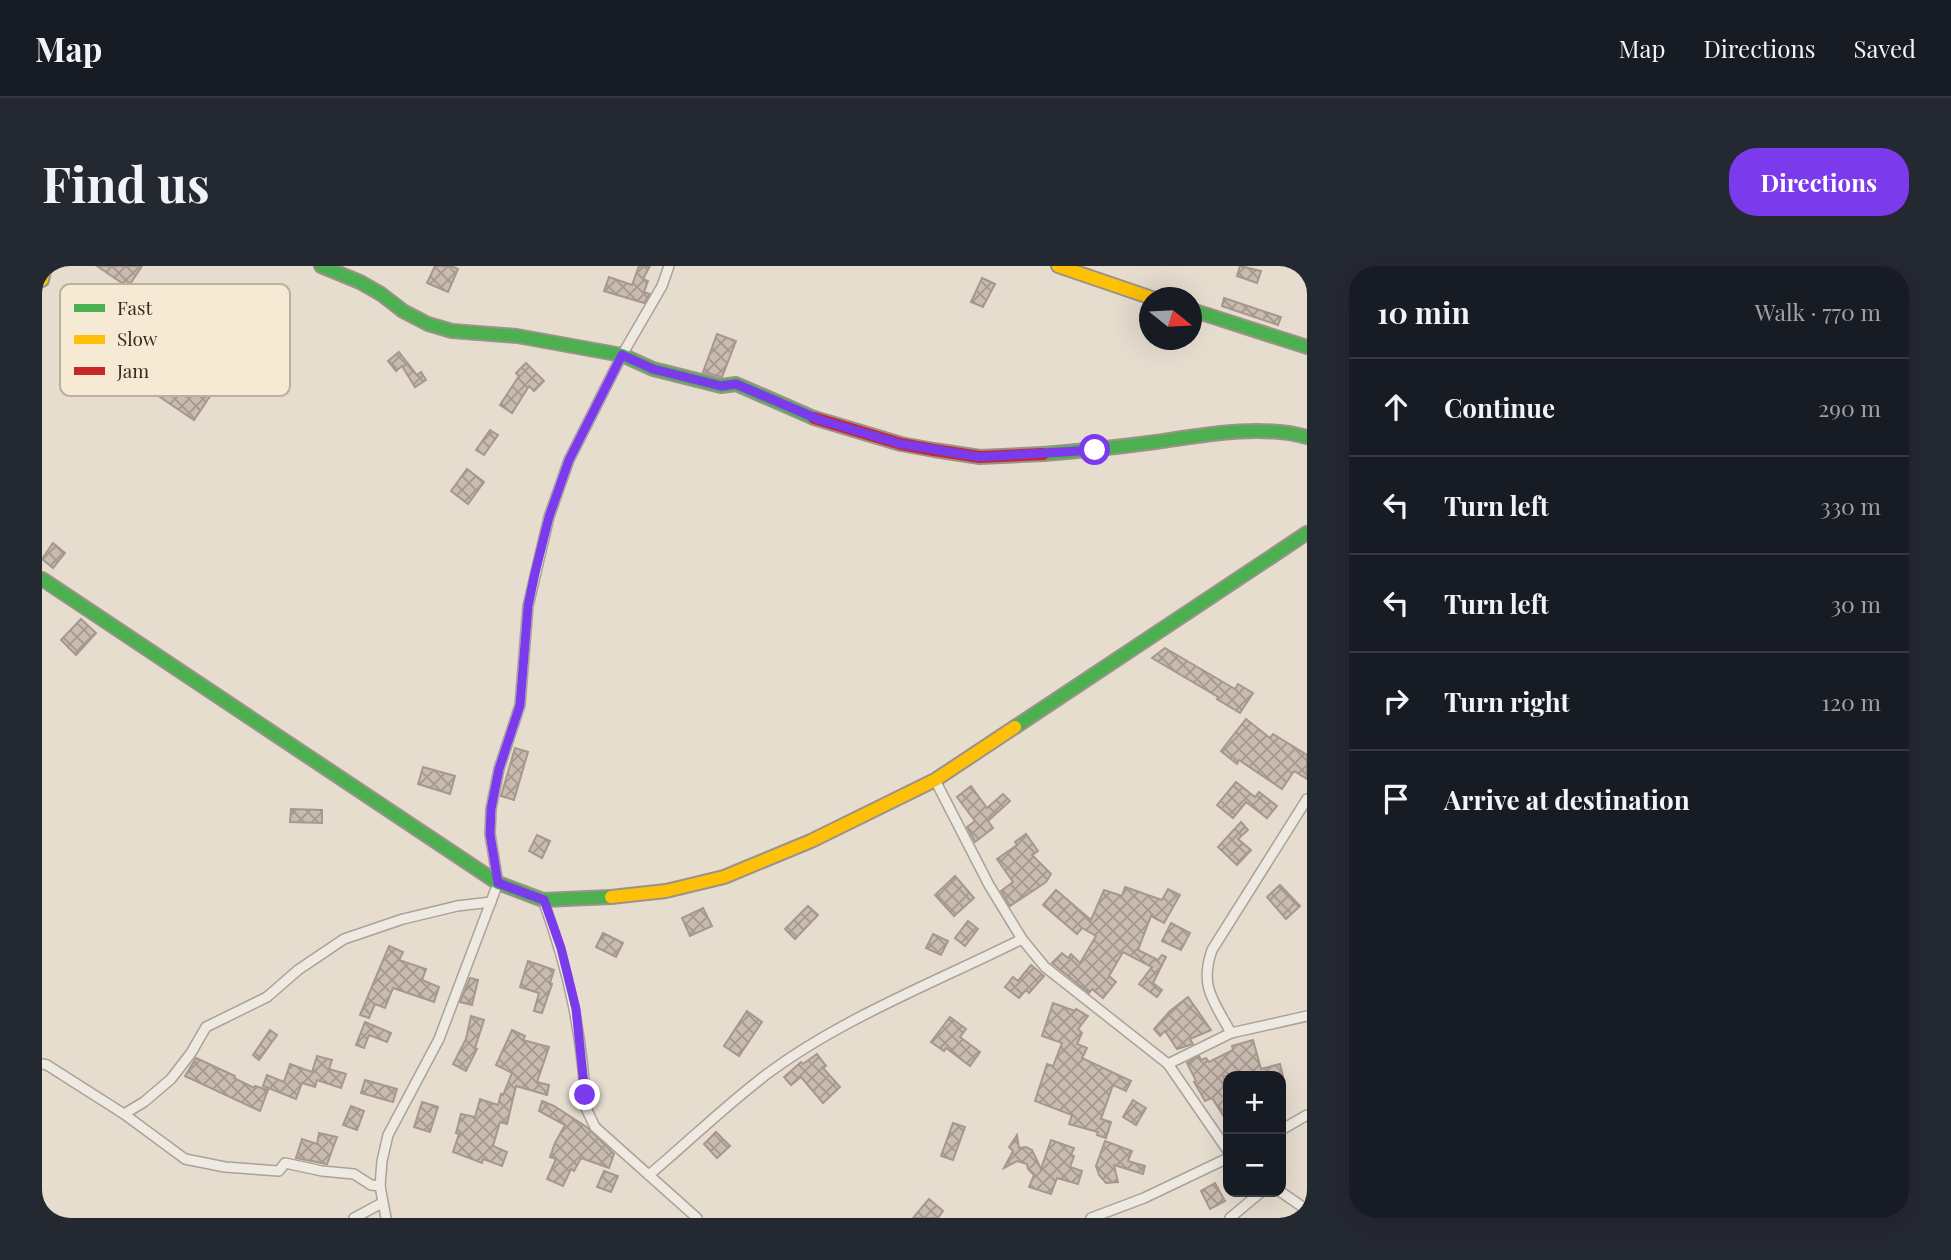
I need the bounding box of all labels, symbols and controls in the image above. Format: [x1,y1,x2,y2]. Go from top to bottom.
text: Map [35,26,102,70]
text: Map [1619,32,1665,64]
text: Directions [1703,32,1816,64]
text: Saved [1854,32,1916,64]
button: Directions [1729,148,1909,216]
text: Find us [42,150,210,215]
legend [60,284,290,396]
north arrow [1139,287,1202,350]
text: 10 min [1377,292,1470,332]
text: Fast [117,294,153,320]
text: Walk · 770 m [1755,296,1881,327]
text: Slow [117,325,158,351]
text: Jam [116,357,149,383]
icon: ahead [1377,388,1415,426]
text: Continue [1444,390,1555,425]
text: 290 m [1818,392,1881,423]
route start [1079,434,1110,465]
icon: left [1377,486,1415,524]
text: Turn left [1444,488,1549,523]
text: 330 m [1820,490,1881,521]
icon: left [1377,584,1415,622]
text: Turn left [1444,586,1549,621]
text: 30 m [1831,588,1881,619]
icon: right [1377,682,1415,720]
text: Turn right [1444,684,1570,719]
text: 120 m [1822,686,1881,717]
icon: arrive [1377,780,1415,818]
text: Arrive at destination [1444,782,1690,817]
map controls [1223,1071,1286,1197]
button: + [1223,1071,1286,1134]
route end [569,1079,600,1110]
button: − [1223,1134,1286,1197]

